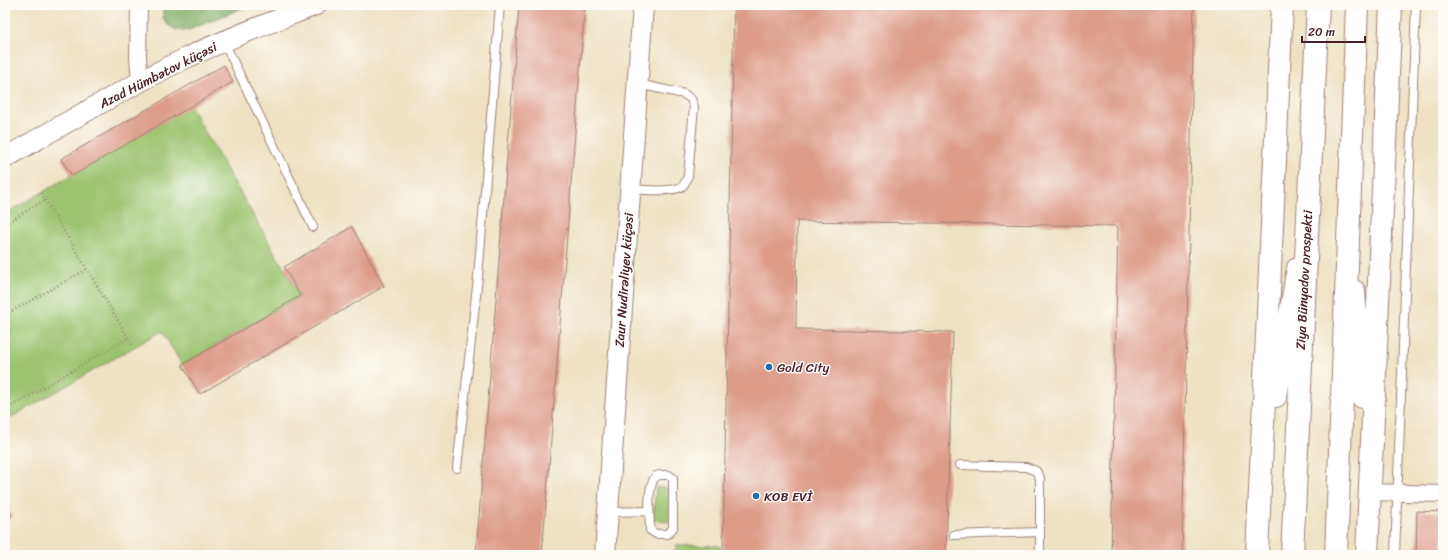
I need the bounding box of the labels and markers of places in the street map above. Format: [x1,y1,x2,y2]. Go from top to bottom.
place label: Gold City [777,356,830,379]
marker: Gold City [764,362,774,372]
place label: KOB EVİ [764,485,813,508]
marker: KOB EVİ [751,491,761,501]

